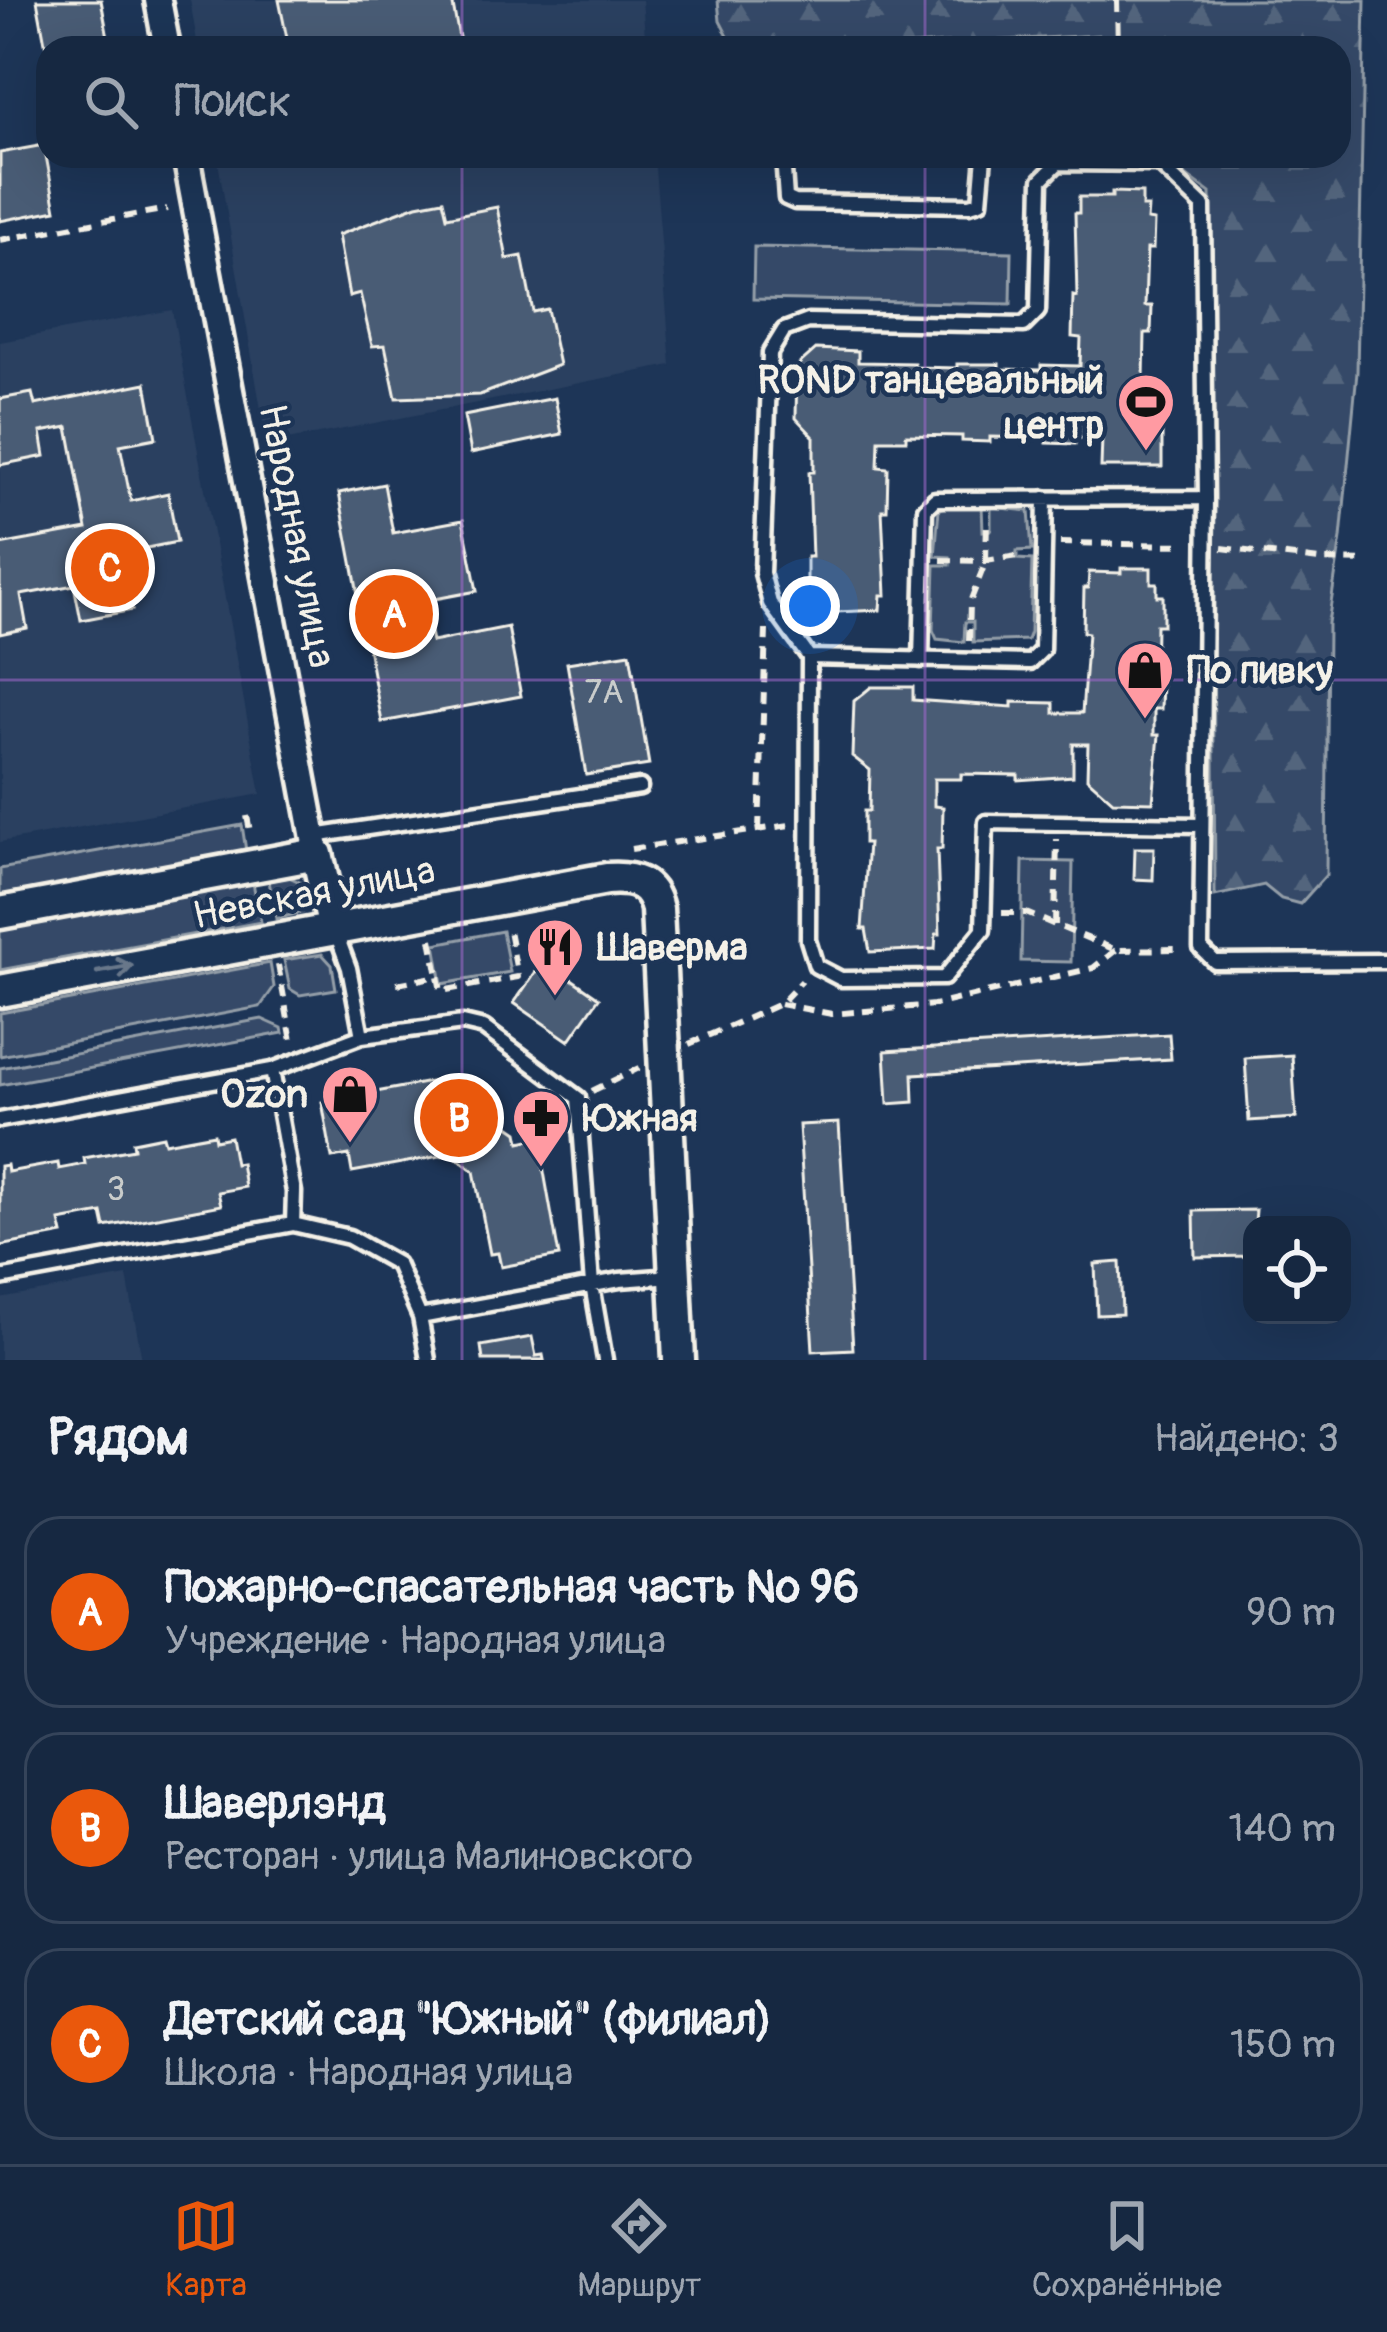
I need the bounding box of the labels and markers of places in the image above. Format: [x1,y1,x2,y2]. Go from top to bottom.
place label: ROND танцевальный центр [758,356,1104,450]
sports icon: ROND танцевальный центр [1115,371,1177,453]
pin: C [71,523,149,613]
pin: A [355,569,433,659]
shop icon: По пивку [1114,639,1176,721]
place label: По пивку [1187,646,1333,695]
restaurant icon: Шаверма [524,916,586,998]
place label: Шаверма [596,923,748,972]
shop icon: Ozon [319,1063,381,1145]
place label: Ozon [220,1070,308,1119]
pin: B [420,1073,498,1163]
pharmacy icon: Южная [510,1087,572,1169]
place label: Южная [582,1094,697,1143]

